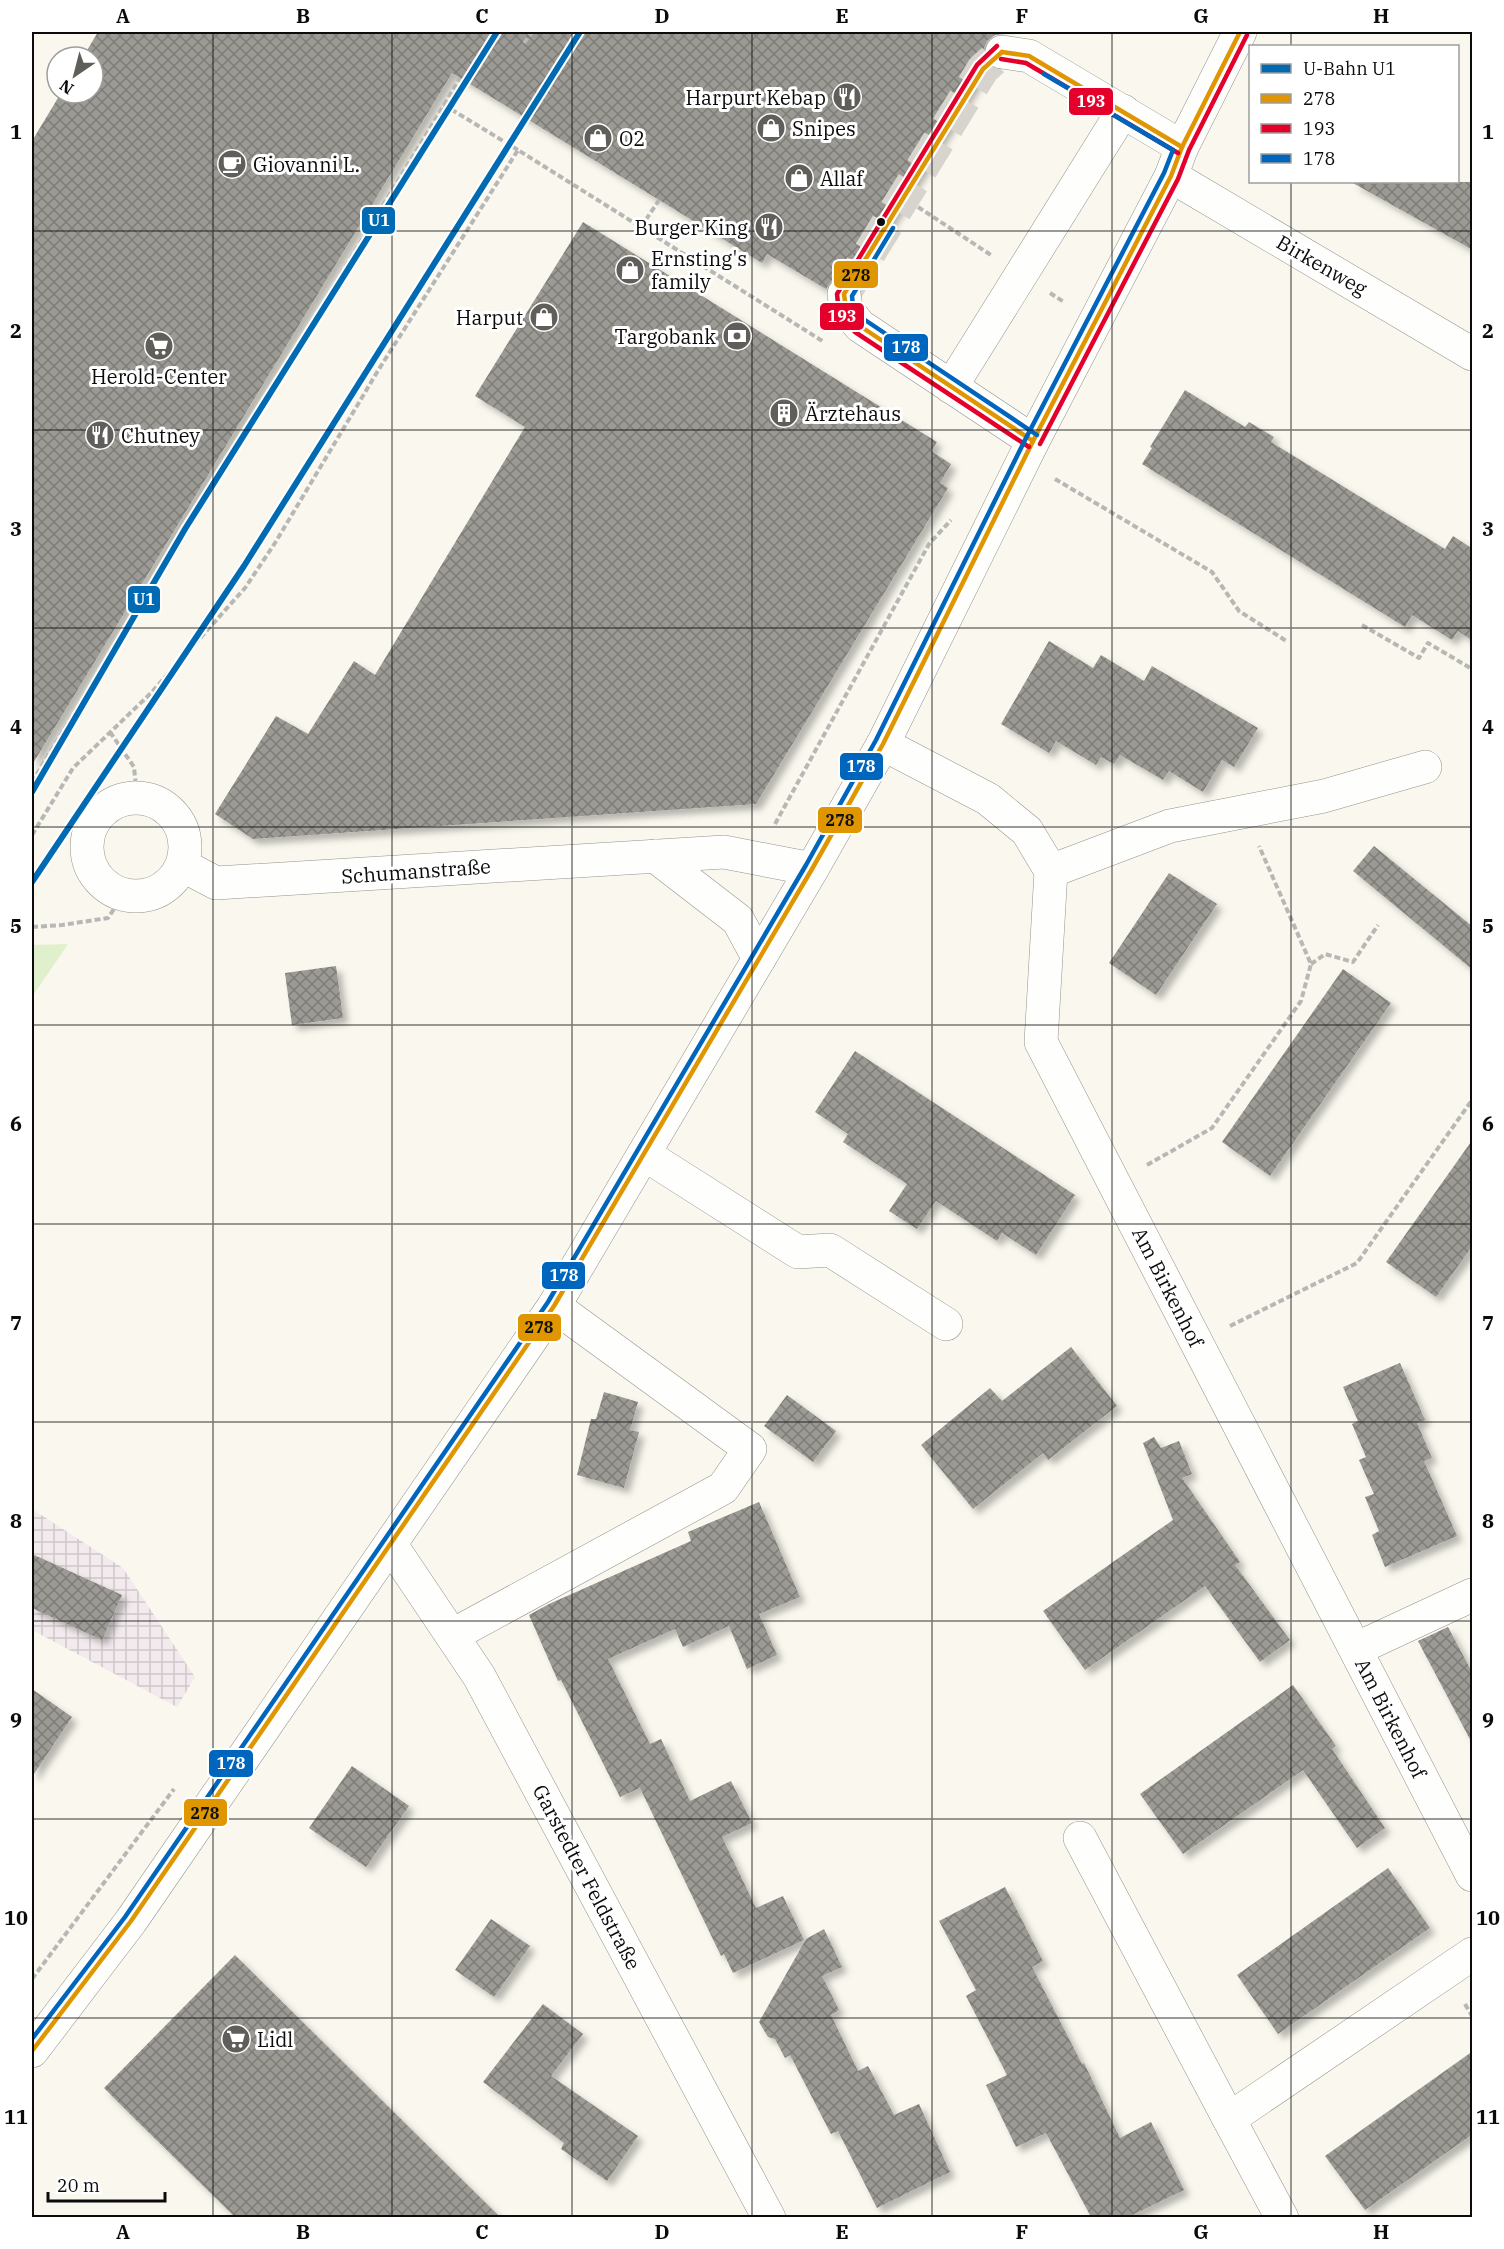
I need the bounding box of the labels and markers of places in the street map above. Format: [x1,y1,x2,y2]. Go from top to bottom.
restaurant icon: Harpurt Kebap [831,81,863,113]
place label: Harpurt Kebap [685,84,826,111]
shop icon: Snipes [755,112,787,144]
place label: Snipes [792,115,856,142]
shop icon: O2 [582,122,614,154]
place label: O2 [619,125,645,152]
cafe icon: Giovanni L. [216,148,248,180]
place label: Giovanni L. [253,151,360,178]
shop icon: Allaf [783,162,815,194]
place label: Allaf [820,165,864,192]
restaurant icon: Burger King [753,211,785,243]
place label: Burger King [634,214,748,241]
unlabelled marker [875,216,887,228]
place label: Ernsting's family [651,245,747,295]
shop icon: Ernsting's family [614,254,646,286]
shop icon: Harput [528,301,560,333]
place label: Harput [456,304,523,331]
bank icon: Targobank [721,320,753,352]
place label: Targobank [614,323,716,350]
supermarket icon: Herold-Center [143,330,175,362]
place label: Herold-Center [91,363,227,390]
building icon: Ärztehaus [768,397,800,429]
place label: Ärztehaus [805,400,901,427]
restaurant icon: Chutney [84,419,116,451]
place label: Chutney [121,422,200,449]
supermarket icon: Lidl [220,2023,252,2055]
place label: Lidl [257,2026,293,2053]

